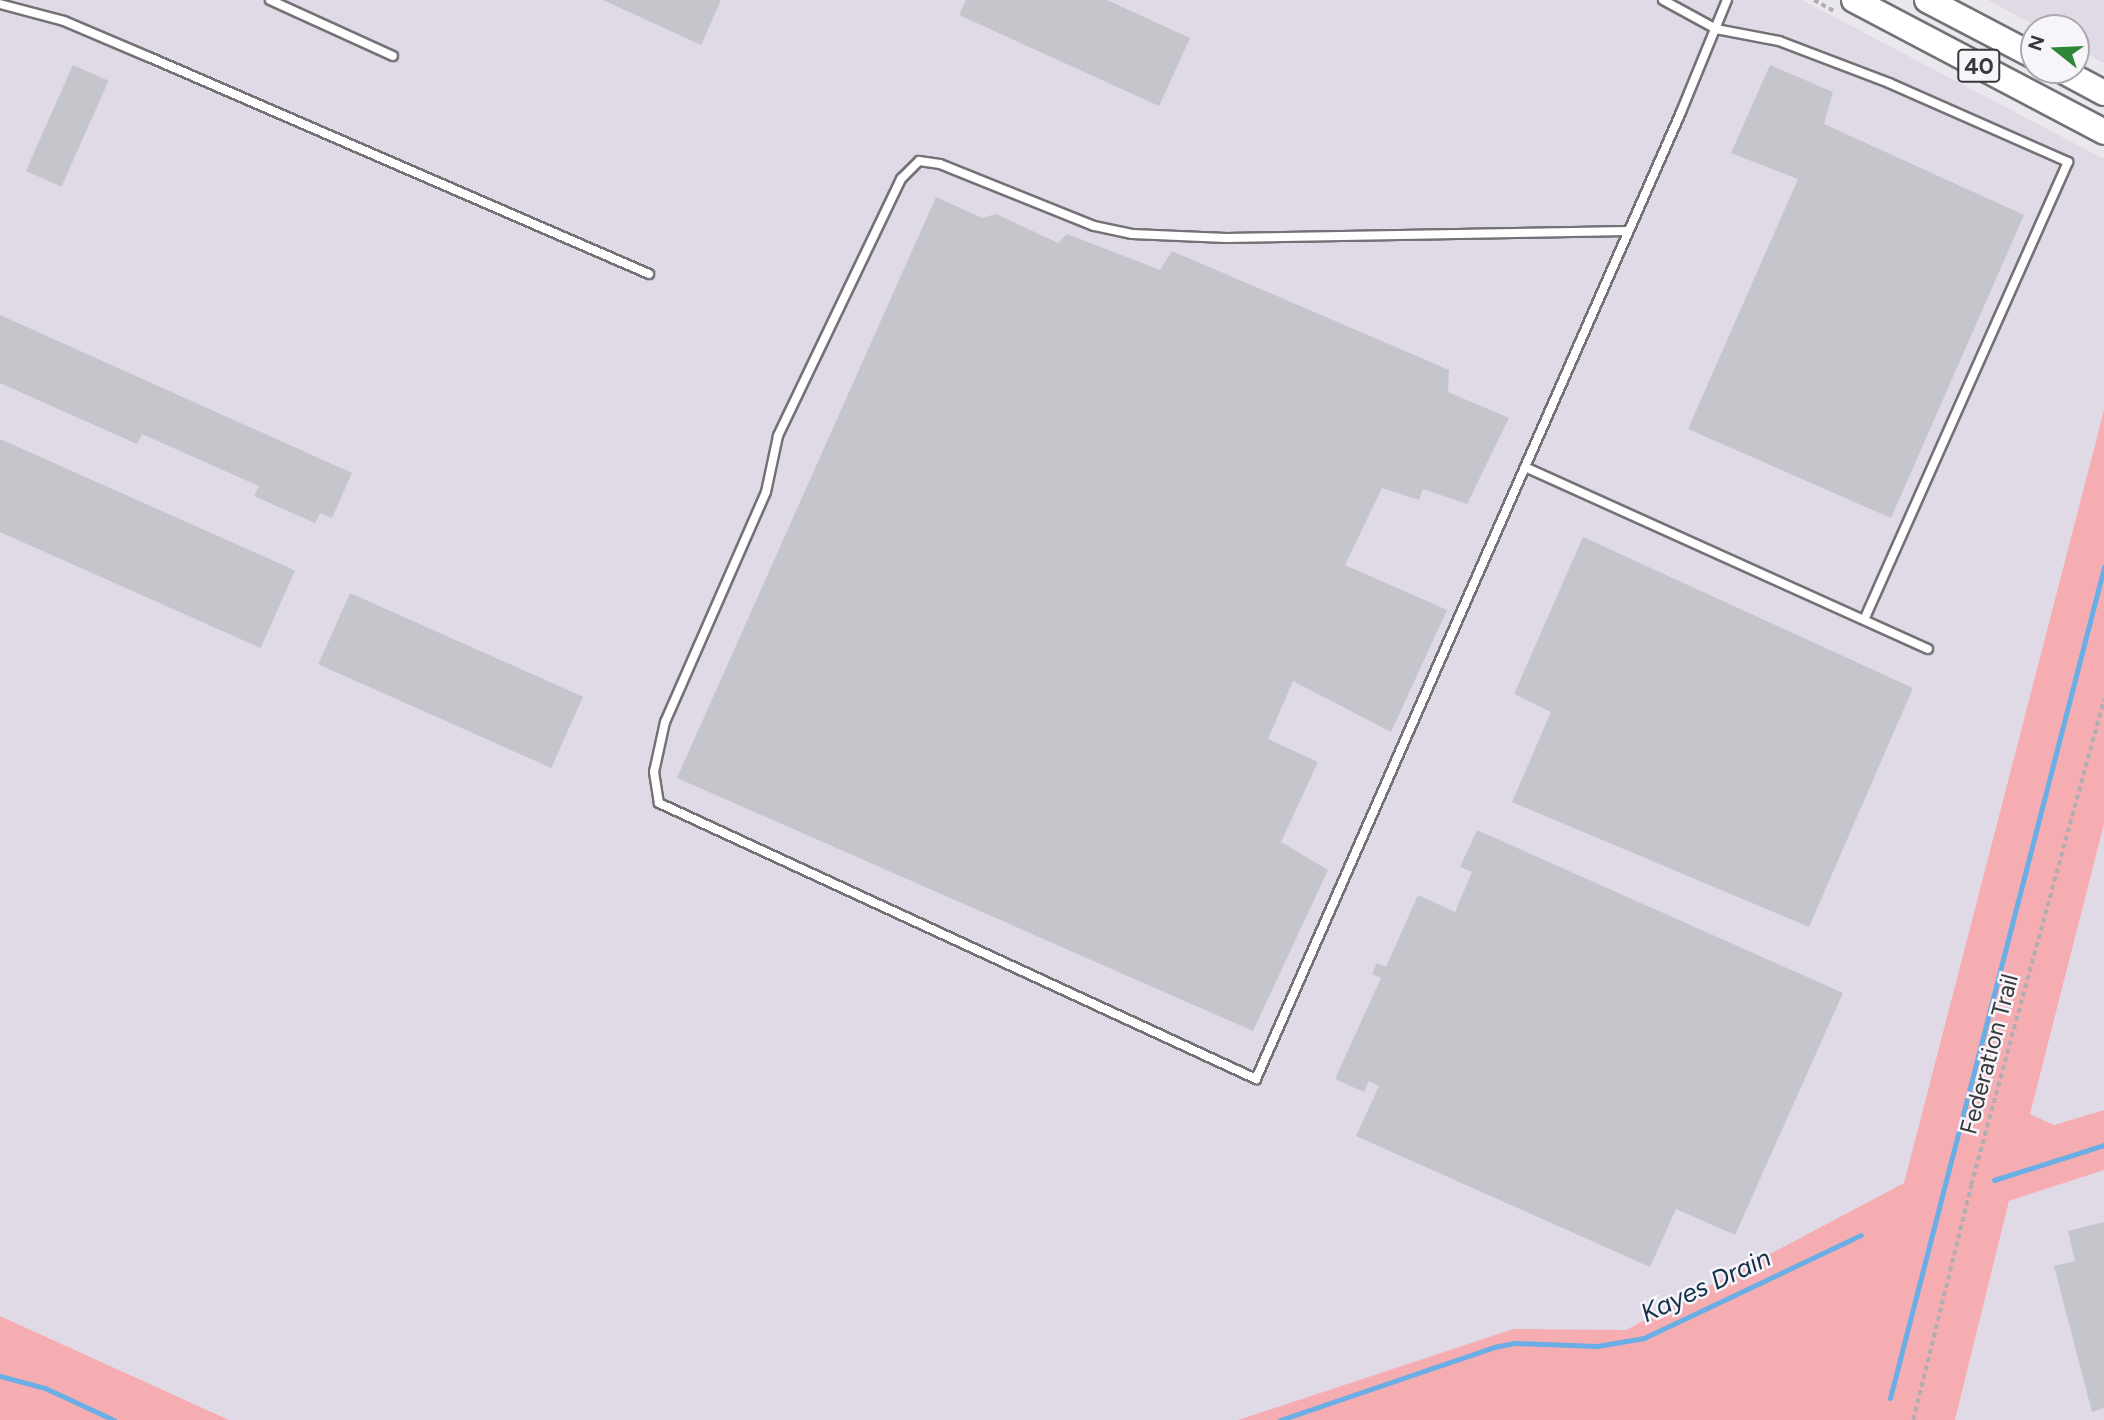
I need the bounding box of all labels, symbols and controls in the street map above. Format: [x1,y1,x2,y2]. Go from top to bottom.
north arrow [2020,14,2090,84]
text: N [2023,32,2050,54]
road number: 40 [1956,46,2002,86]
street label: Federation Trail [1954,971,2024,1137]
water label: Kayes Drain [1636,1242,1776,1330]

